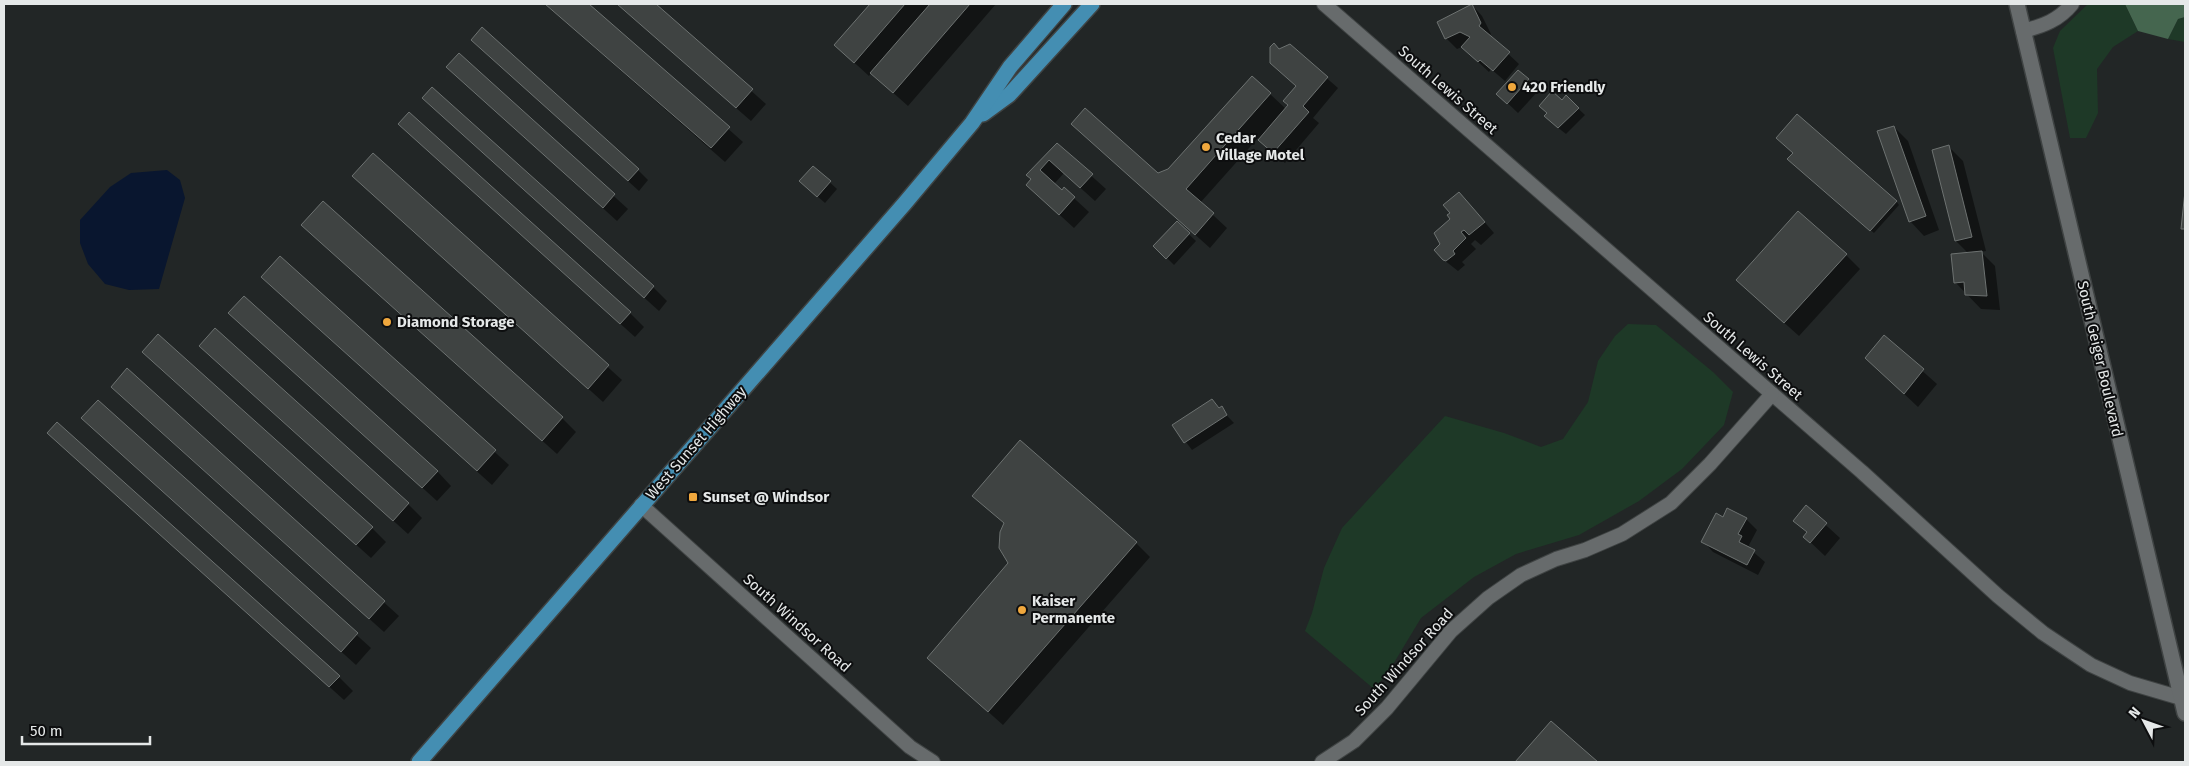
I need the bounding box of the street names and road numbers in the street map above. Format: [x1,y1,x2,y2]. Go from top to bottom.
street label: South Lewis Street [1395,42,1502,138]
street label: South Geiger Boulevard [2073,279,2127,439]
street label: South Lewis Street [1700,308,1807,404]
street label: West Sunset Highway [642,382,750,503]
street label: South Windsor Road [740,570,854,676]
street label: South Windsor Road [1351,605,1457,719]

